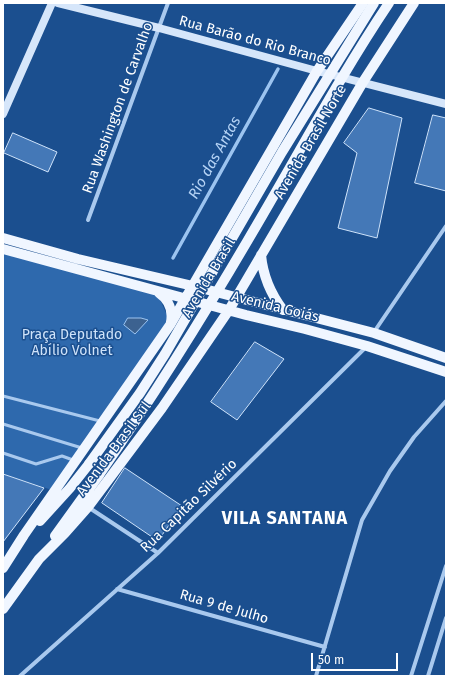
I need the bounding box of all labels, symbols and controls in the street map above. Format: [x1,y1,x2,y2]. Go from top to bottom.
street label: Rua Barão do Rio Branco [177,13,333,69]
street label: Rua Washington de Carvalho [79,20,157,196]
street label: Avenida Brasil Norte [271,82,351,202]
water label: Rio das Antas [185,114,245,202]
street label: Avenida Brasil [179,235,239,321]
street label: Avenida Goiás [230,288,320,326]
park label: Praça Deputado Abílio Volnet [22,327,122,360]
street label: Avenida Brasil Sul [73,399,155,499]
street label: Rua Capitão Silvério [137,456,241,556]
district label: VILA SANTANA [222,508,348,530]
street label: Rua 9 de Julho [178,586,270,628]
scale bar [313,645,400,671]
text: 50 m [318,653,344,667]

